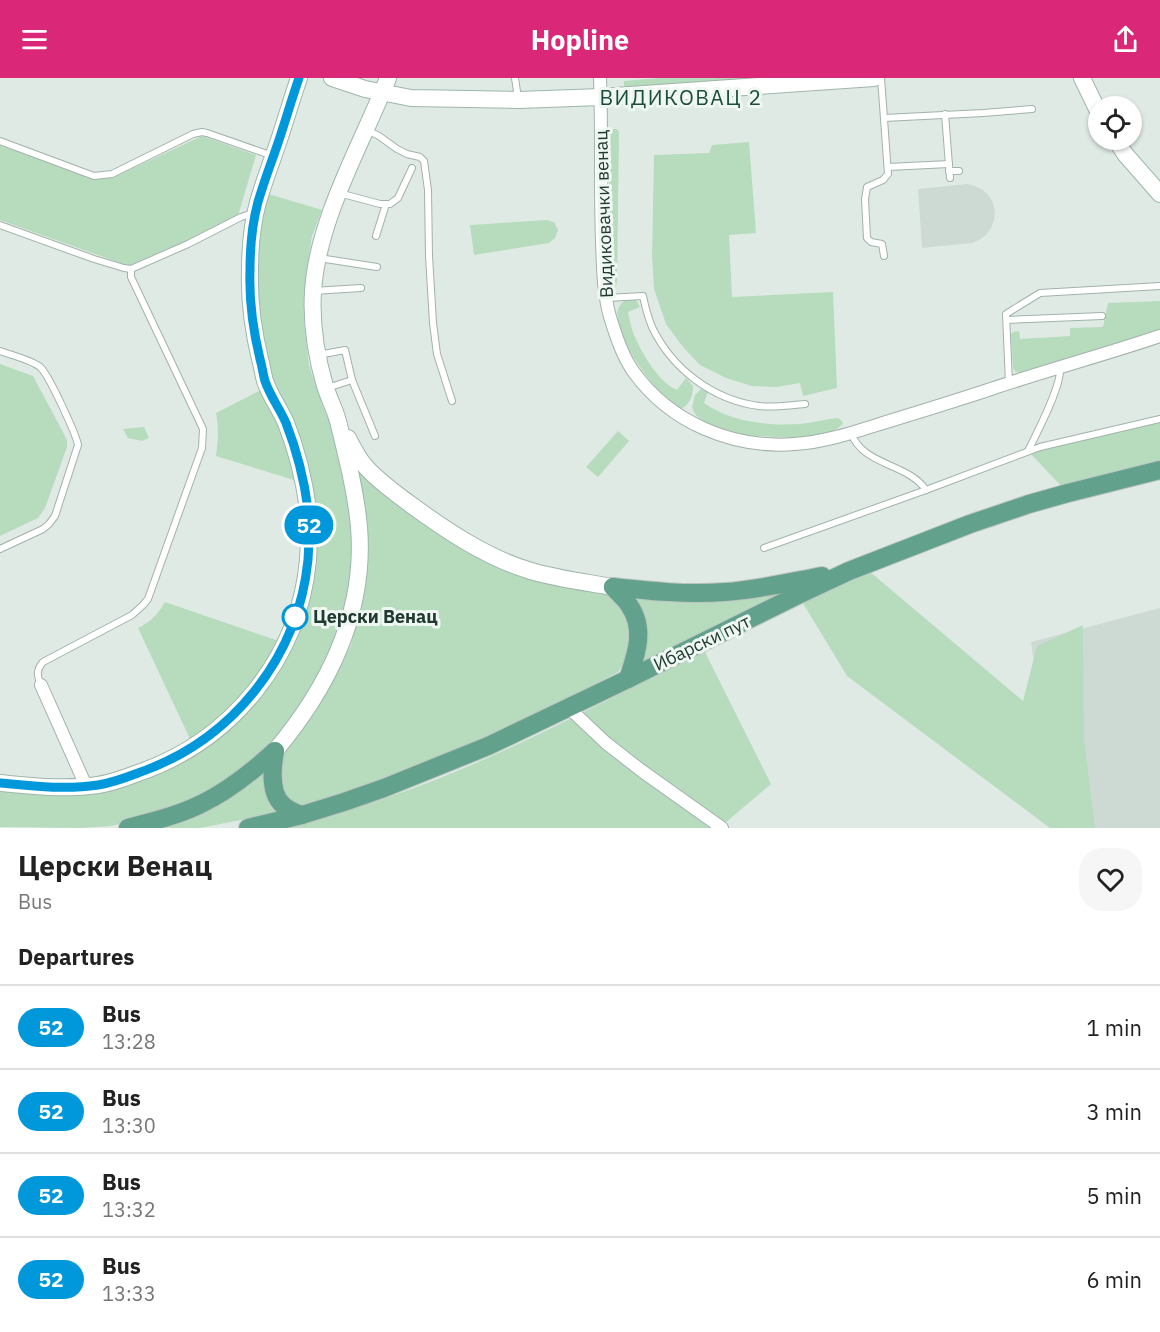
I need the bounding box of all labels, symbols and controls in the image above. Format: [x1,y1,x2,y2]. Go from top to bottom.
text: Hopline [531,22,629,57]
icon: menu [18,23,51,56]
icon: share [1109,23,1142,56]
district label: ВИДИКОВАЦ 2 [599,83,763,111]
map controls [1088,96,1142,150]
button: locate [1088,96,1142,150]
street label: Видиковачки венац [589,129,618,298]
line badge: 52 [282,506,336,544]
text: 52 [296,511,322,539]
marker: Церски Венац [282,604,308,630]
place label: Церски Венац [313,605,438,628]
street label: Ибарски пут [650,609,754,676]
text: Церски Венац [18,847,212,884]
button: heart [1079,848,1142,911]
text: Bus [18,888,52,915]
text: Departures [18,942,134,971]
text: Bus [102,999,141,1028]
text: 52 [38,1013,64,1041]
text: 1 min [1086,1013,1142,1042]
text: 13:28 [102,1028,156,1055]
text: Bus [102,1083,141,1112]
text: 52 [38,1097,64,1125]
text: 3 min [1086,1097,1142,1126]
text: 13:30 [102,1112,156,1139]
text: Bus [102,1167,141,1196]
text: 52 [38,1181,64,1209]
text: 5 min [1086,1181,1142,1210]
text: 13:32 [102,1196,156,1223]
text: Bus [102,1251,141,1280]
text: 52 [38,1265,64,1293]
text: 6 min [1086,1265,1142,1294]
text: 13:33 [102,1280,156,1307]

